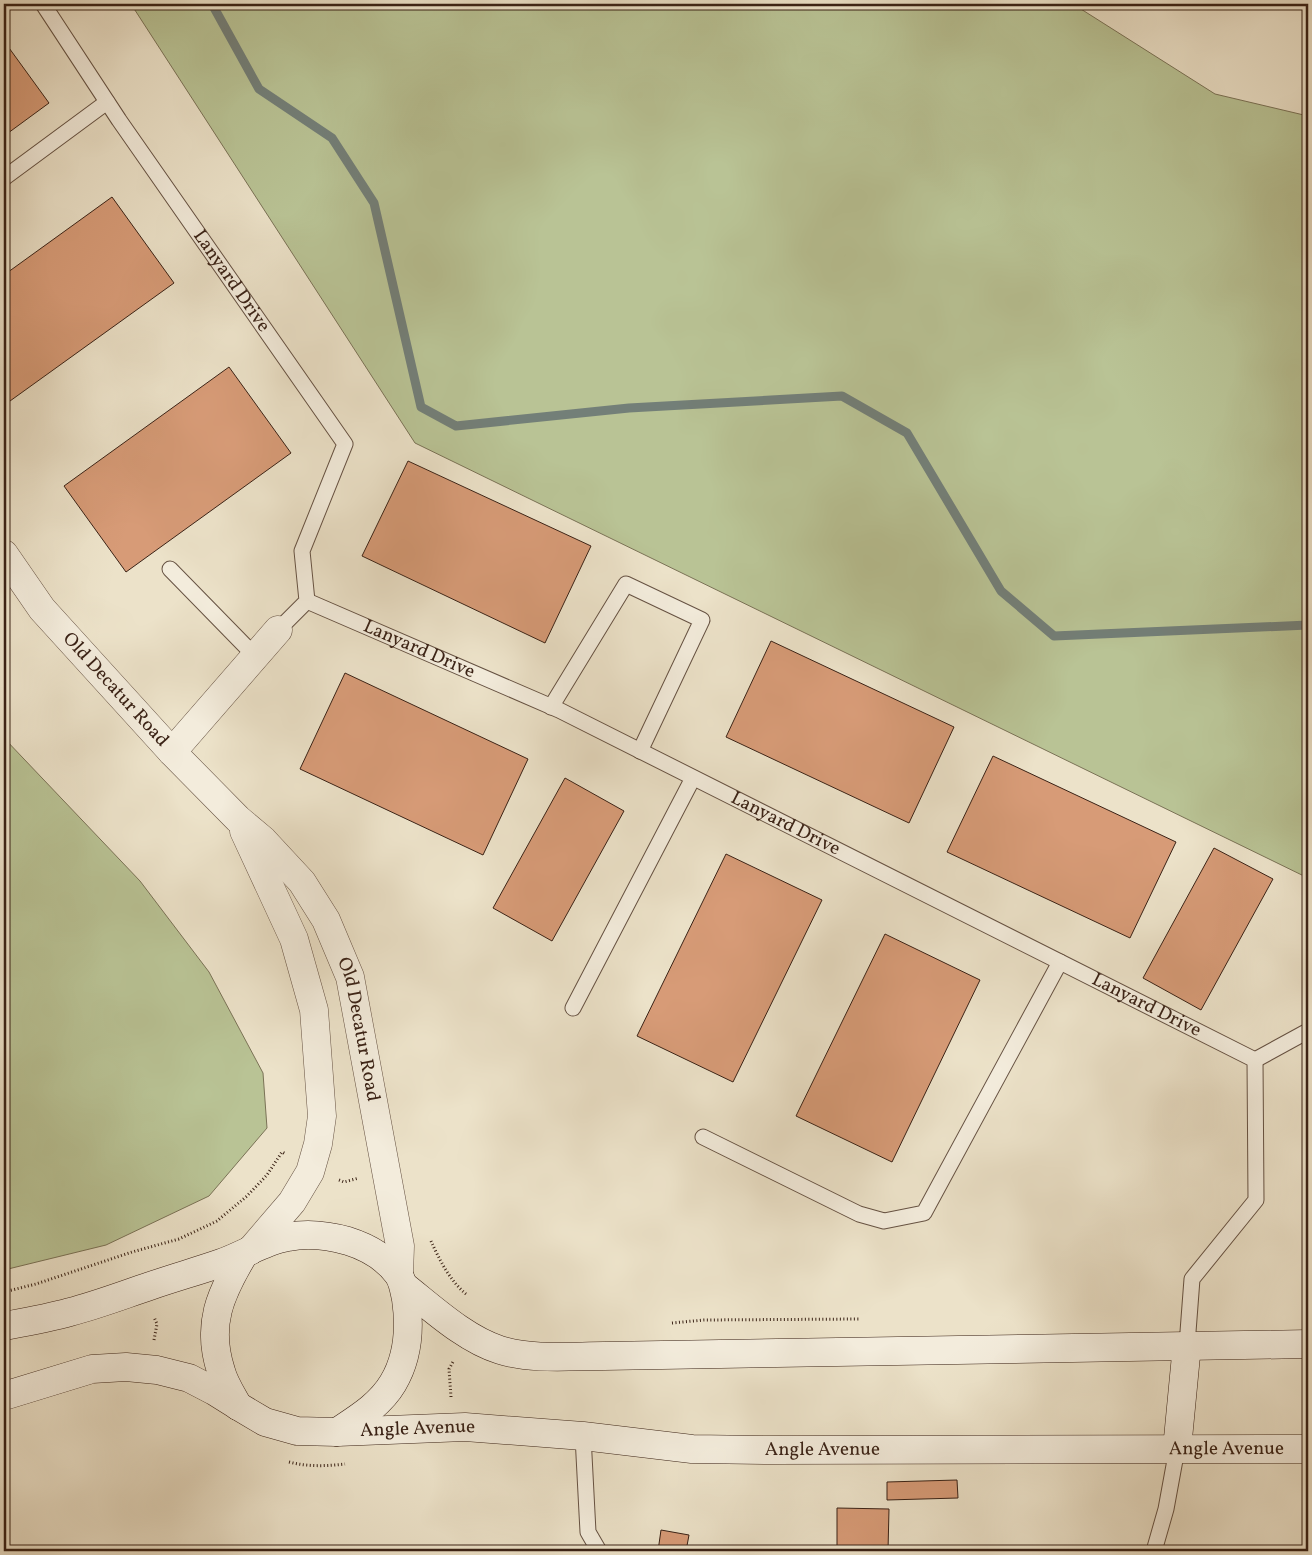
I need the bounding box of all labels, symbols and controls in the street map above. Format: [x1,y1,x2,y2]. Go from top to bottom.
street label: Lanyard Drive [187,225,276,337]
street label: Lanyard Drive [359,614,479,685]
street label: Old Decatur Road [56,627,174,753]
street label: Lanyard Drive [726,785,845,862]
street label: Old Decatur Road [330,953,386,1104]
street label: Lanyard Drive [1087,967,1206,1044]
street label: Angle Avenue [360,1414,476,1444]
street label: Angle Avenue [1169,1436,1284,1462]
street label: Angle Avenue [765,1437,880,1463]

